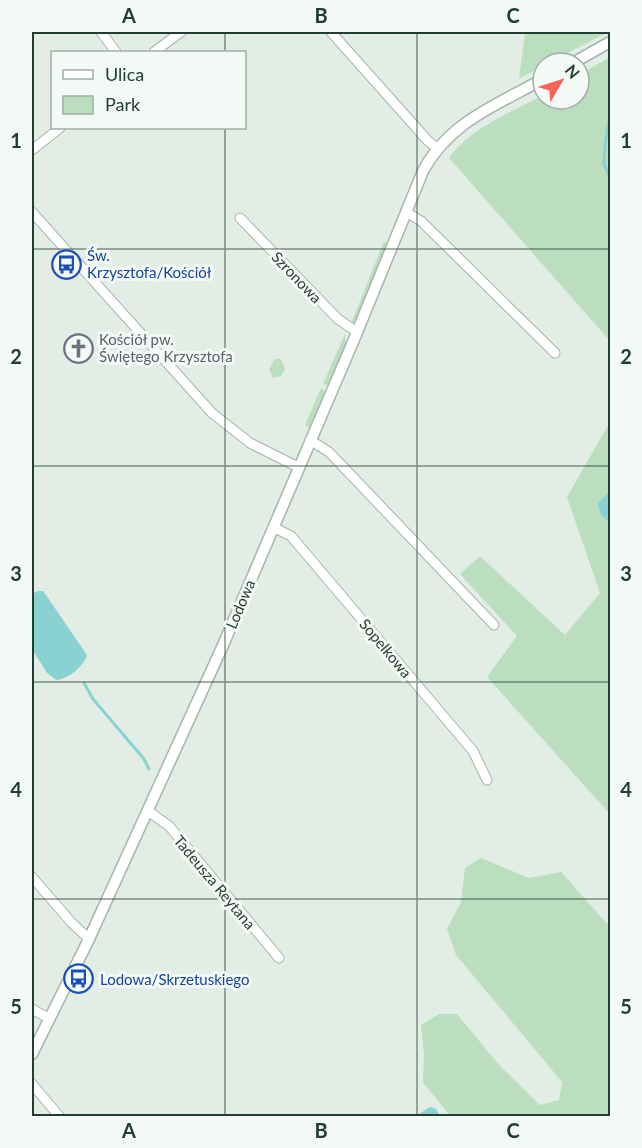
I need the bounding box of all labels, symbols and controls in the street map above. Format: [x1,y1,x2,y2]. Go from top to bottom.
text: A [121,3,136,27]
text: B [314,3,328,27]
text: C [506,3,520,27]
legend [51,51,246,129]
north arrow [531,51,591,111]
text: N [562,60,584,82]
text: Ulica [105,63,144,85]
text: Park [105,93,141,115]
text: 1 [10,128,22,152]
text: 1 [620,128,632,152]
place label: Św. Krzysztofa/Kościół [87,246,212,281]
bus stop icon: Św. Krzysztofa/Kościół [50,248,82,280]
street label: Szronowa [268,248,326,306]
place label: Kościół pw. Świętego Krzysztofa [99,330,233,365]
church icon: Kościół pw. Świętego Krzysztofa [62,332,94,364]
text: 2 [10,344,22,368]
text: 2 [620,344,632,368]
text: 3 [10,561,22,585]
text: 3 [620,561,632,585]
street label: Lodowa [222,577,258,631]
street label: Sopelkowa [356,615,416,681]
text: 4 [10,777,22,801]
text: 4 [620,777,632,801]
street label: Tadeusza Reytana [171,831,259,933]
bus stop icon: Lodowa/Skrzetuskiego [63,963,95,995]
place label: Lodowa/Skrzetuskiego [100,970,250,988]
text: 5 [10,994,22,1018]
text: 5 [620,994,632,1018]
text: A [121,1118,136,1142]
text: B [314,1118,328,1142]
text: C [506,1118,520,1142]

